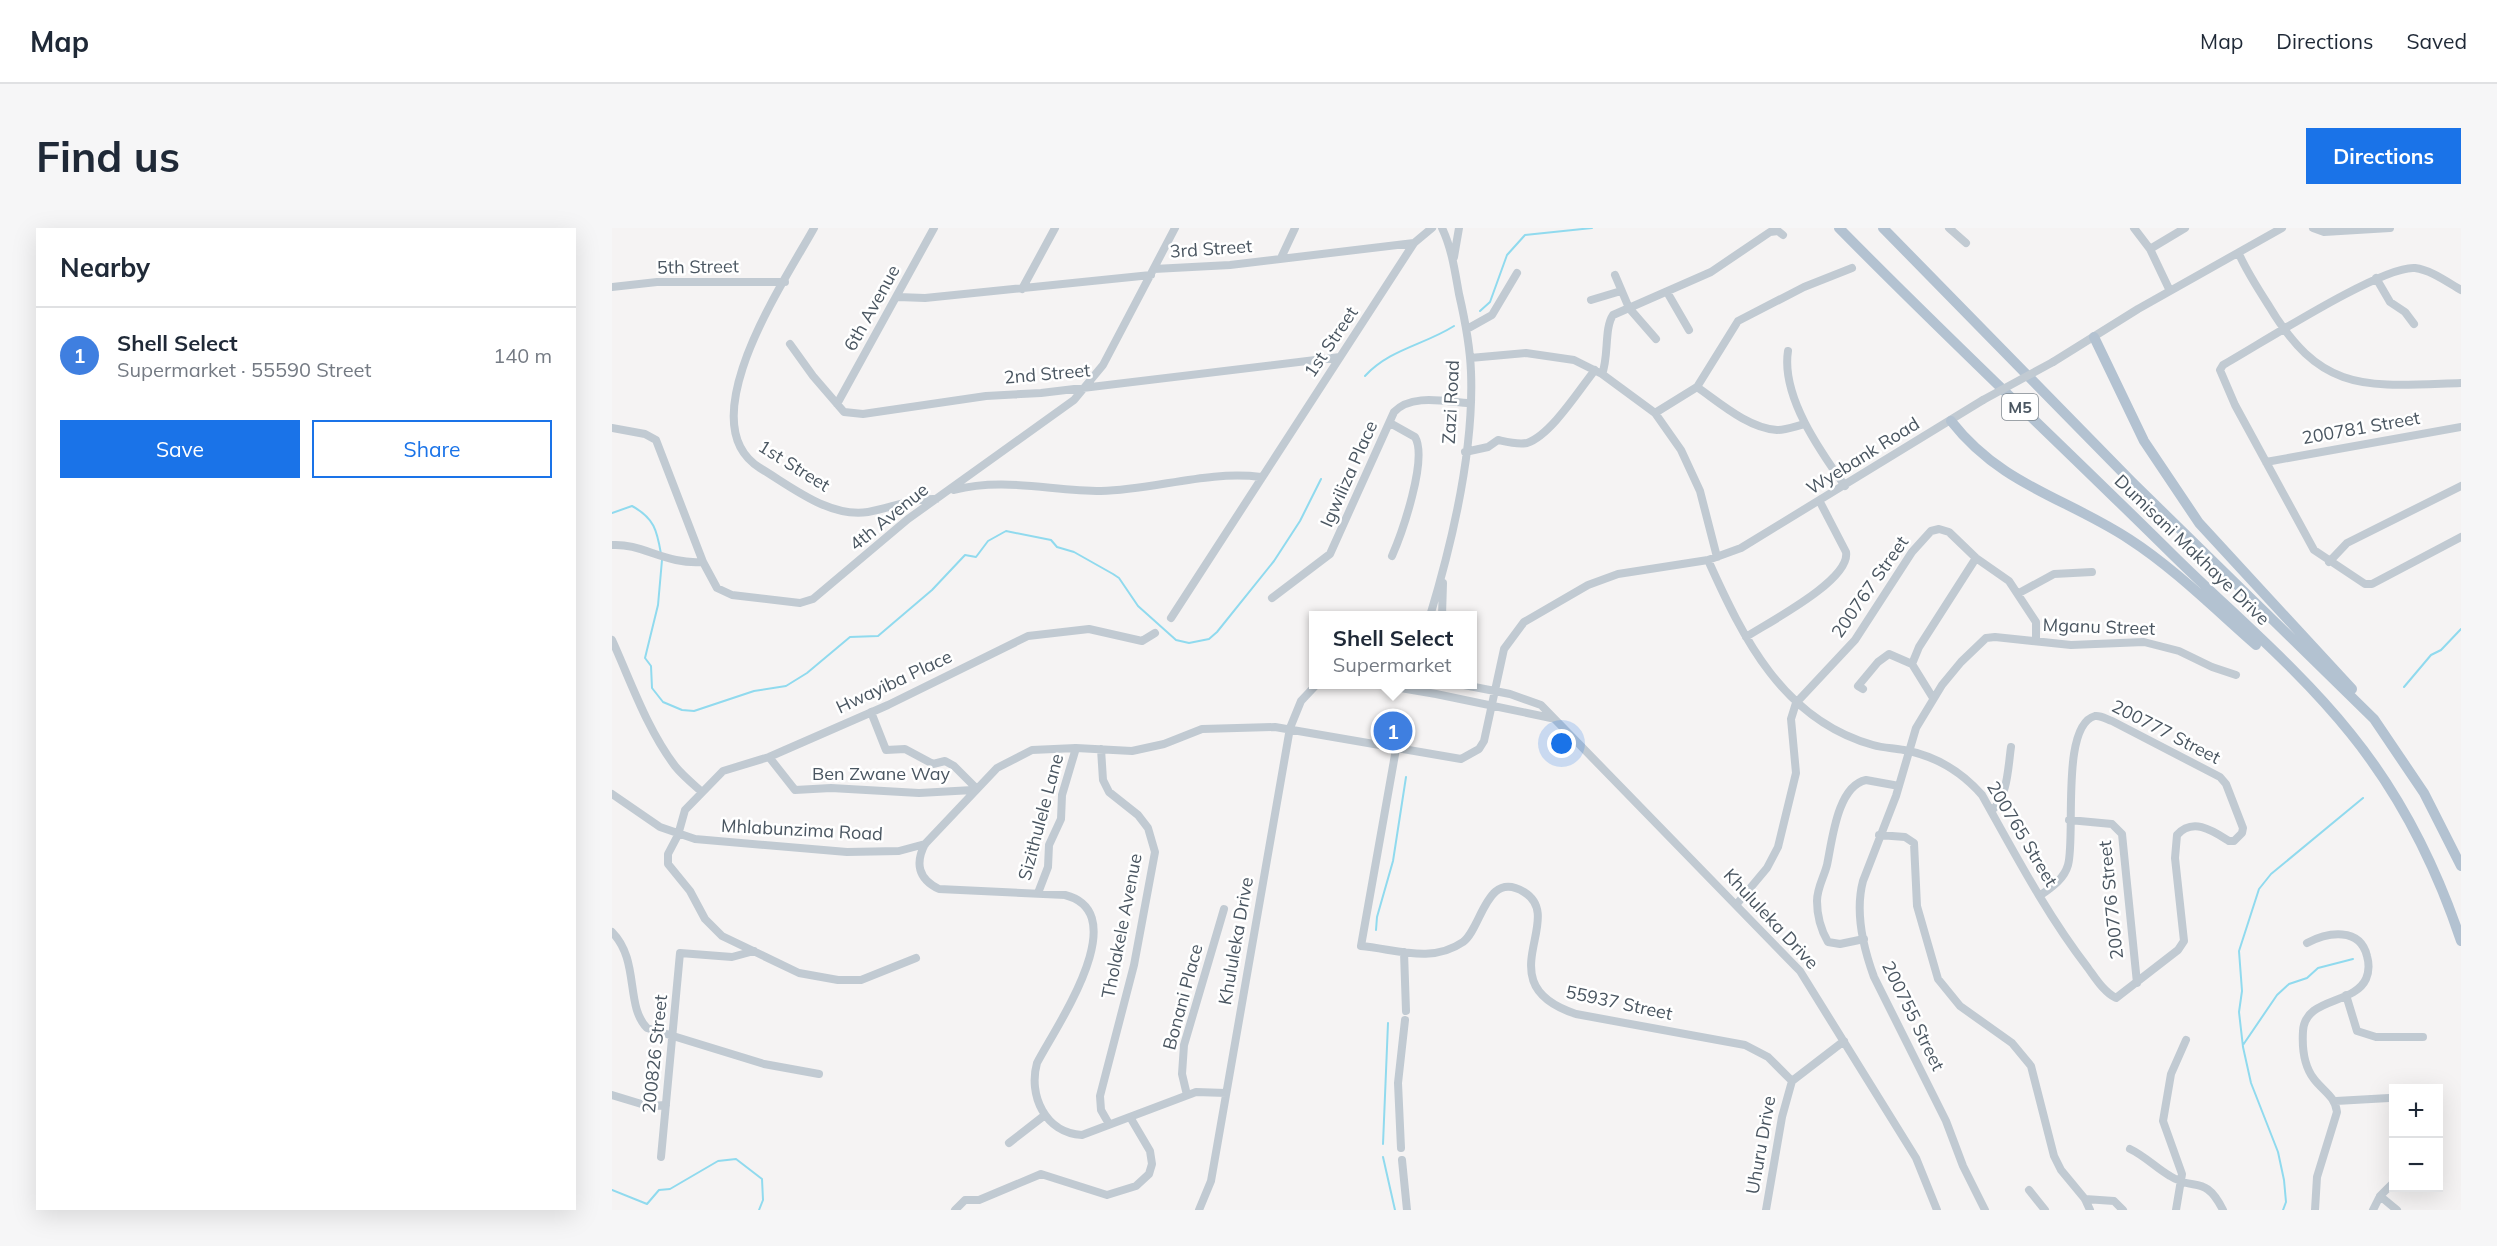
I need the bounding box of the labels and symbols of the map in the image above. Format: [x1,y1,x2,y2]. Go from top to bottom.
street label: 3rd Street [1169,234,1253,263]
street label: 5th Street [657,254,739,279]
street label: 6th Avenue [838,261,905,355]
street label: 1st Street [1299,302,1363,381]
street label: 2nd Street [1003,358,1091,389]
street label: Zazi Road [1437,360,1464,444]
road number: M5 [2002,394,2038,420]
street label: 200781 Street [2300,406,2422,449]
street label: Wyebank Road [1802,412,1924,500]
street label: Igwiliza Place [1315,417,1382,531]
street label: 1st Street [754,435,834,497]
street label: Dumisani Makhaye Drive [2110,469,2275,630]
street label: 4th Avenue [845,478,933,555]
street label: 200767 Street [1826,531,1913,642]
street label: Mganu Street [2042,613,2156,640]
street label: Hwayiba Place [832,645,955,718]
street label: 200777 Street [2108,694,2225,769]
pin: 1 [1374,708,1412,754]
your location [1547,729,1576,758]
street label: Sizithulele Lane [1013,751,1068,883]
street label: Ben Zwane Way [812,762,950,785]
street label: 200765 Street [1982,777,2063,891]
street label: Mhlabunzima Road [721,814,883,845]
street label: 200776 Street [2093,840,2128,961]
street label: Tholakele Avenue [1096,852,1147,1000]
street label: Khululeka Drive [1719,864,1824,974]
street label: Khululeka Drive [1213,875,1258,1007]
street label: Bonani Place [1157,941,1208,1052]
street label: 200755 Street [1877,957,1950,1074]
street label: 55937 Street [1564,980,1675,1025]
street label: 200826 Street [637,993,672,1114]
street label: Uhuru Drive [1741,1094,1780,1196]

